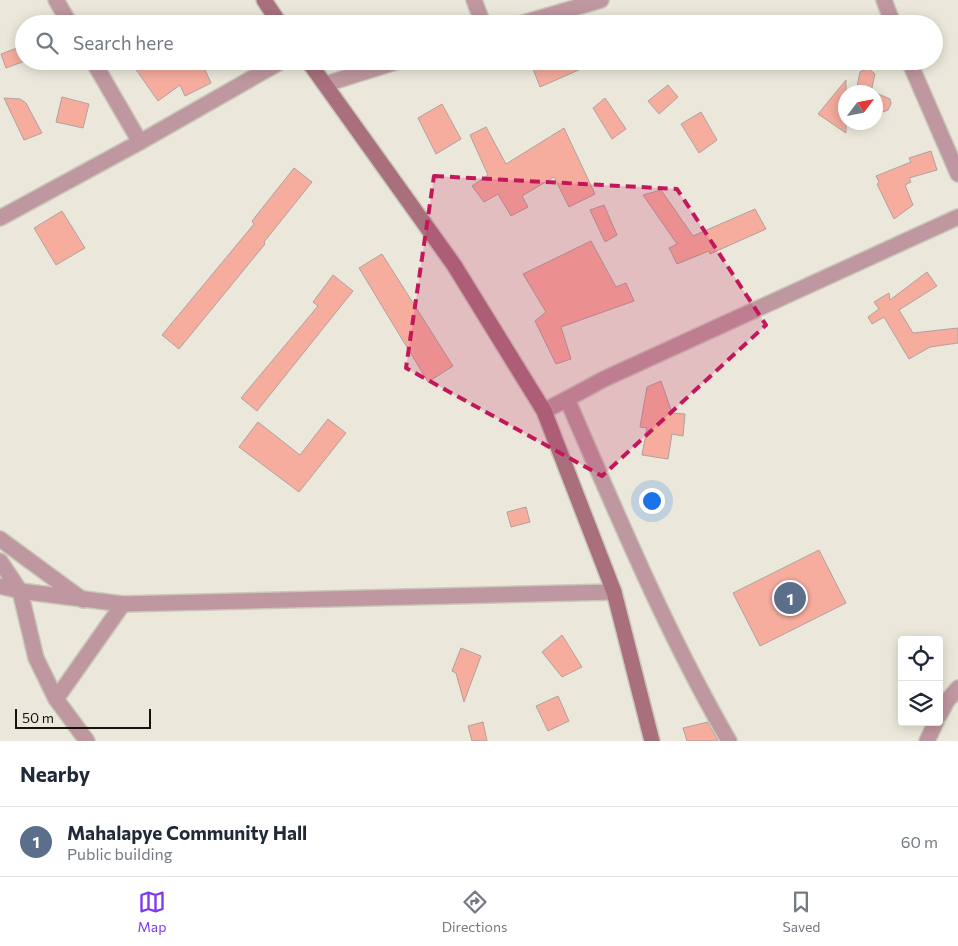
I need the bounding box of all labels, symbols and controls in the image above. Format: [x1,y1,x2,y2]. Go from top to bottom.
search box [15,15,943,70]
icon: search [33,29,61,57]
text: Search here [73,31,173,54]
north arrow [838,85,883,130]
your location [639,488,665,514]
pin: 1 [774,579,806,617]
map controls [898,636,943,726]
button: locate [898,636,943,681]
button: layers [898,681,943,726]
scale bar [15,706,151,729]
text: 50 m [22,709,54,726]
text: Nearby [20,761,90,786]
text: Mahalapye Community Hall [67,821,307,844]
text: 1 [32,832,40,851]
text: 60 m [901,832,938,851]
text: Public building [67,844,172,863]
tab: Map [138,888,166,935]
tab: Directions [442,888,507,935]
tab: Saved [783,888,820,935]

